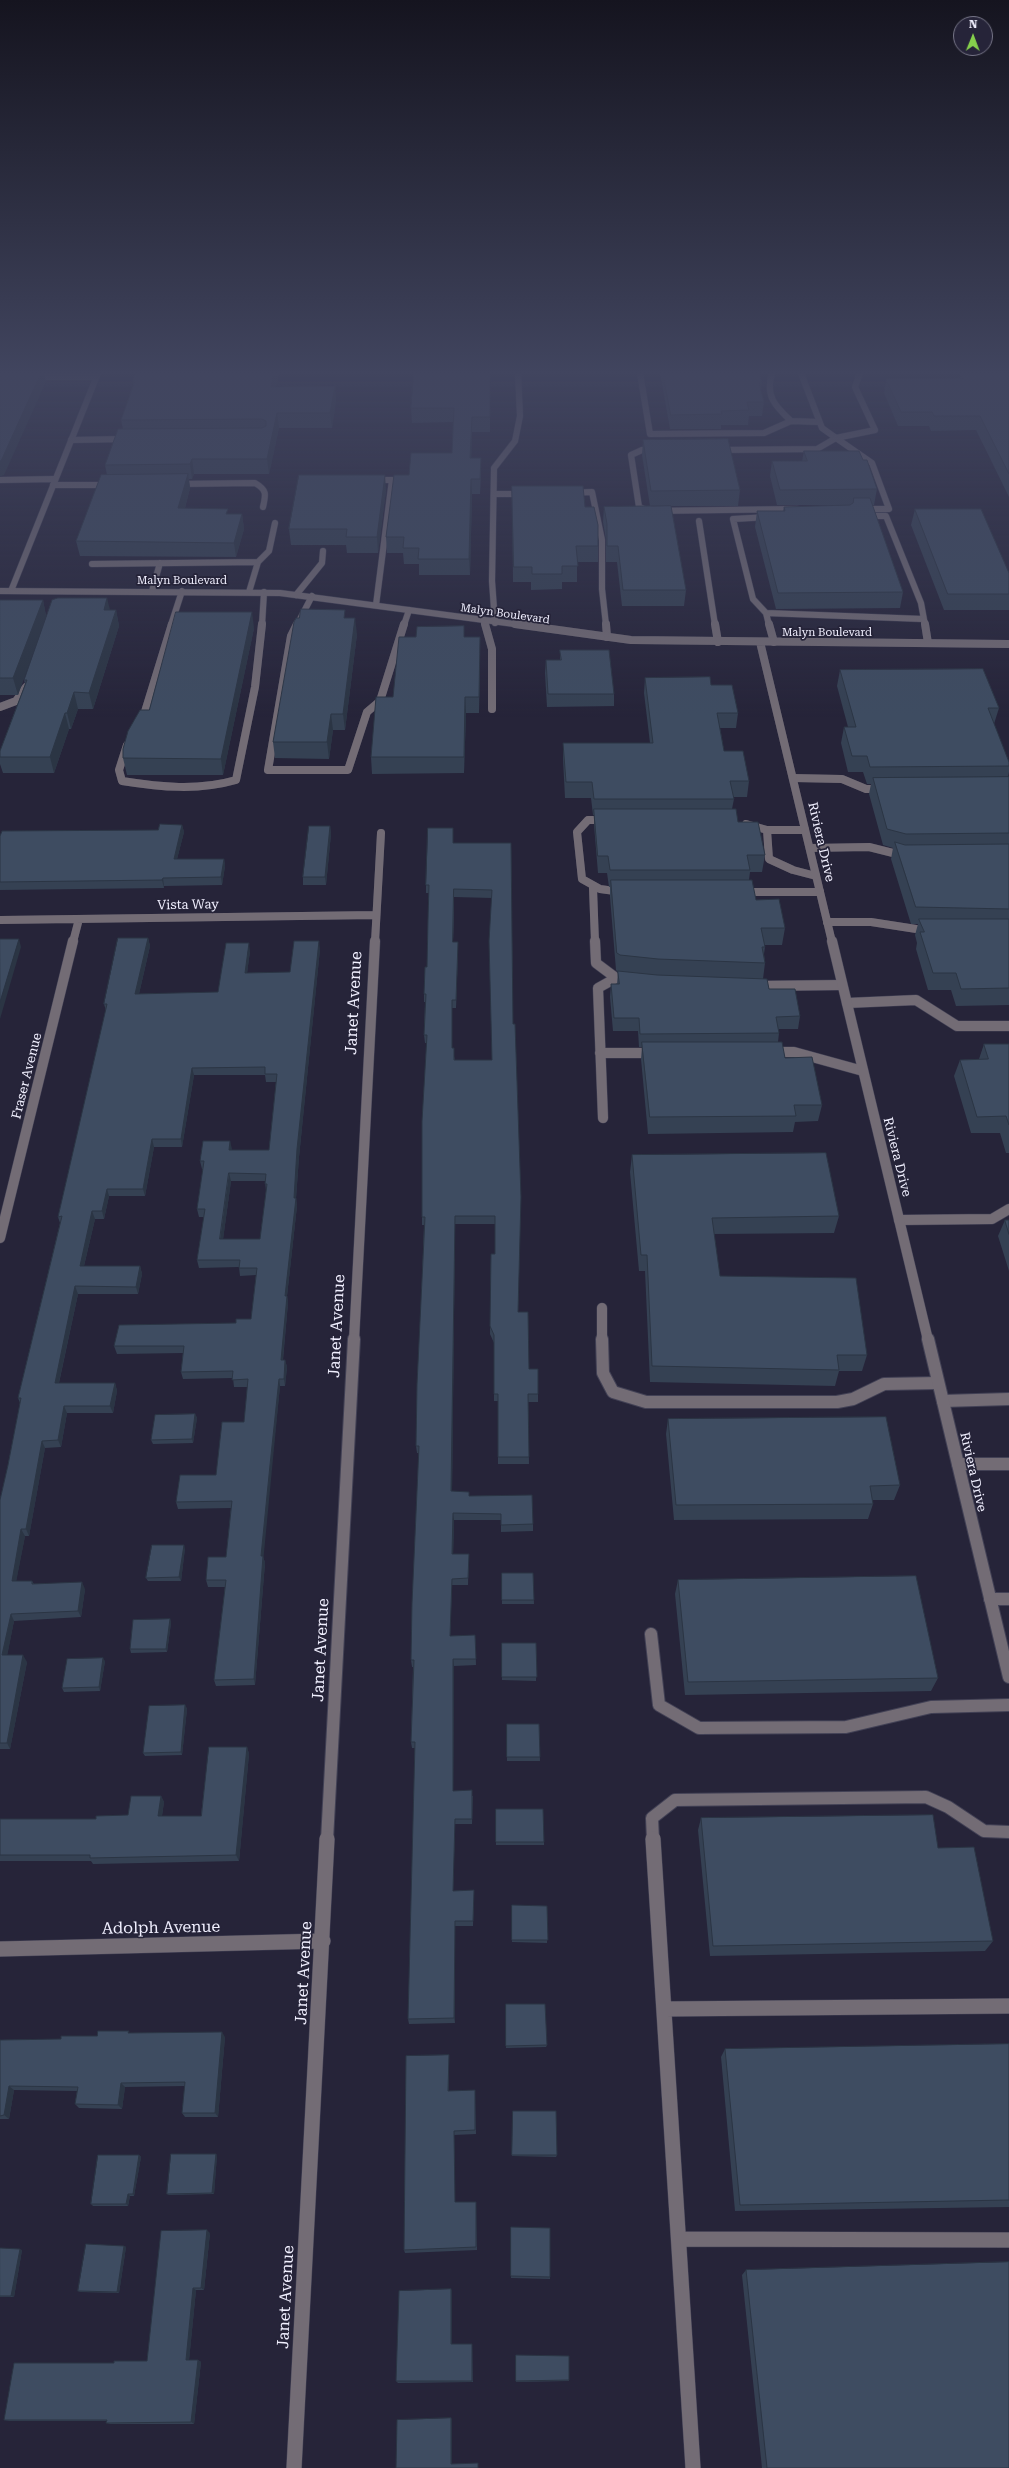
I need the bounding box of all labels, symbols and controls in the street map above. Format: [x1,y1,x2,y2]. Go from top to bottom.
north arrow [953,16,993,56]
text: N [969,18,978,31]
street label: Malyn Boulevard [137,574,227,588]
street label: Malyn Boulevard [459,601,551,627]
street label: Malyn Boulevard [782,626,872,640]
street label: Riviera Drive [804,801,838,883]
street label: Vista Way [157,897,219,913]
street label: Janet Avenue [342,951,366,1055]
street label: Fraser Avenue [9,1031,45,1121]
street label: Riviera Drive [880,1116,914,1198]
street label: Janet Avenue [325,1274,349,1378]
street label: Riviera Drive [956,1431,990,1513]
street label: Janet Avenue [309,1598,333,1702]
street label: Adolph Avenue [102,1917,220,1939]
street label: Janet Avenue [292,1921,316,2025]
street label: Janet Avenue [274,2245,298,2349]

